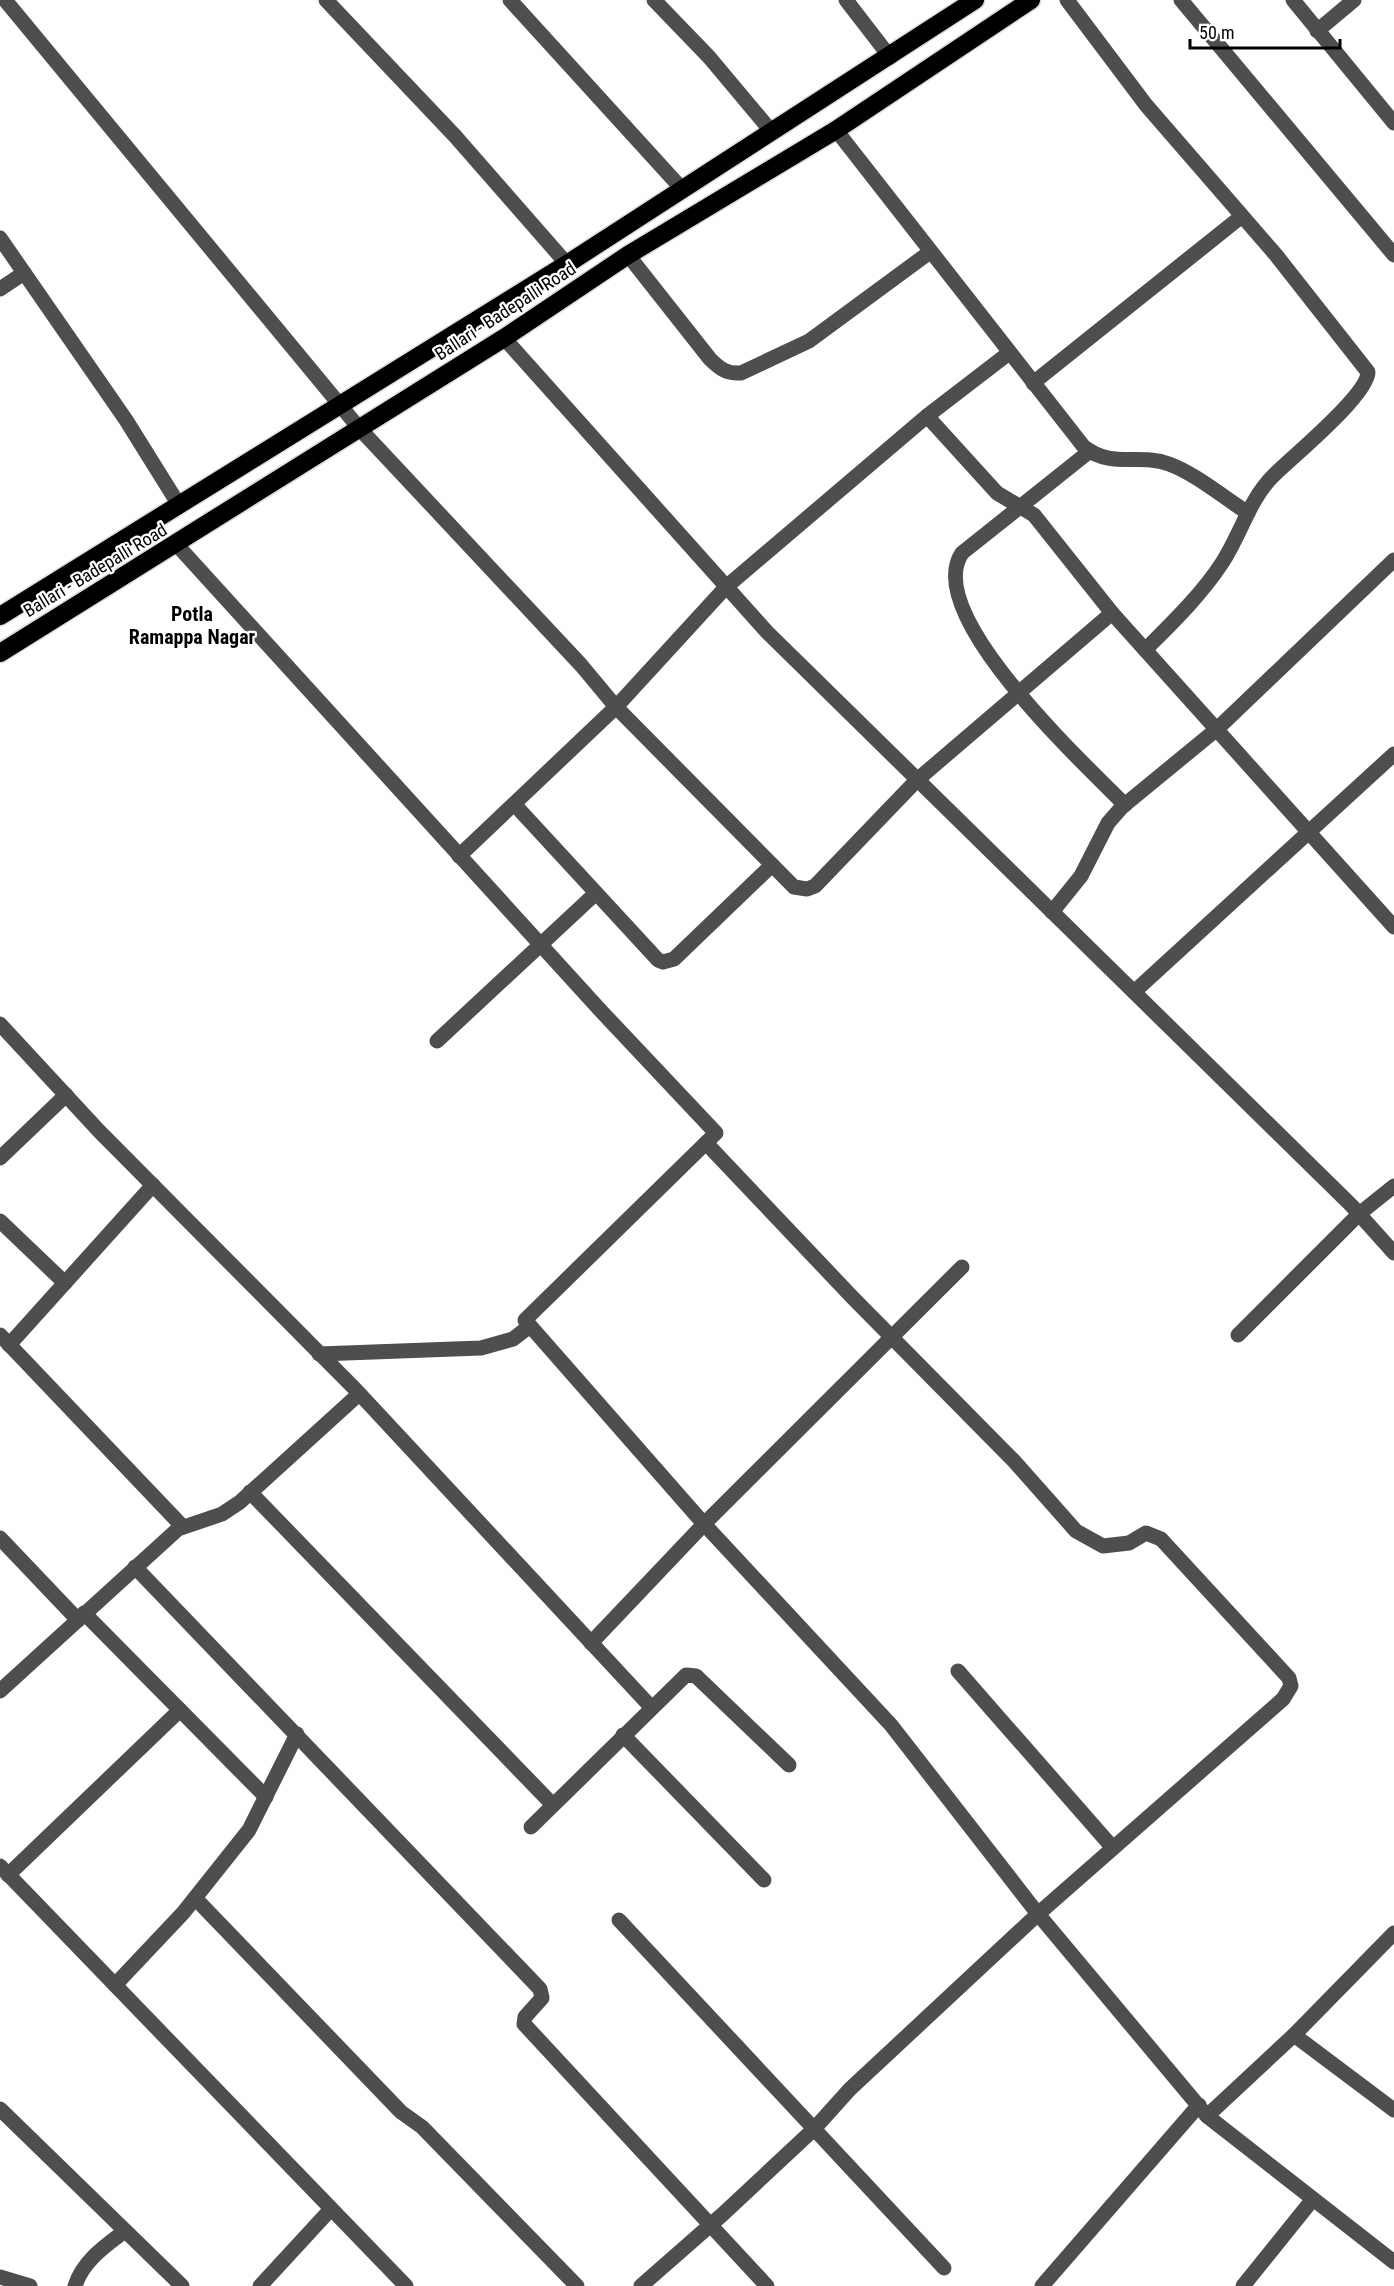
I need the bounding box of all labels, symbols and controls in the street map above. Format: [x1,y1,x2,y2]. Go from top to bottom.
scale bar [1190,12,1340,50]
text: 50 m [1199,22,1234,43]
street label: Ballari - Badepalli Road [431,258,579,364]
street label: Ballari - Badepalli Road [19,519,171,621]
district label: Potla Ramappa Nagar [129,602,256,649]

